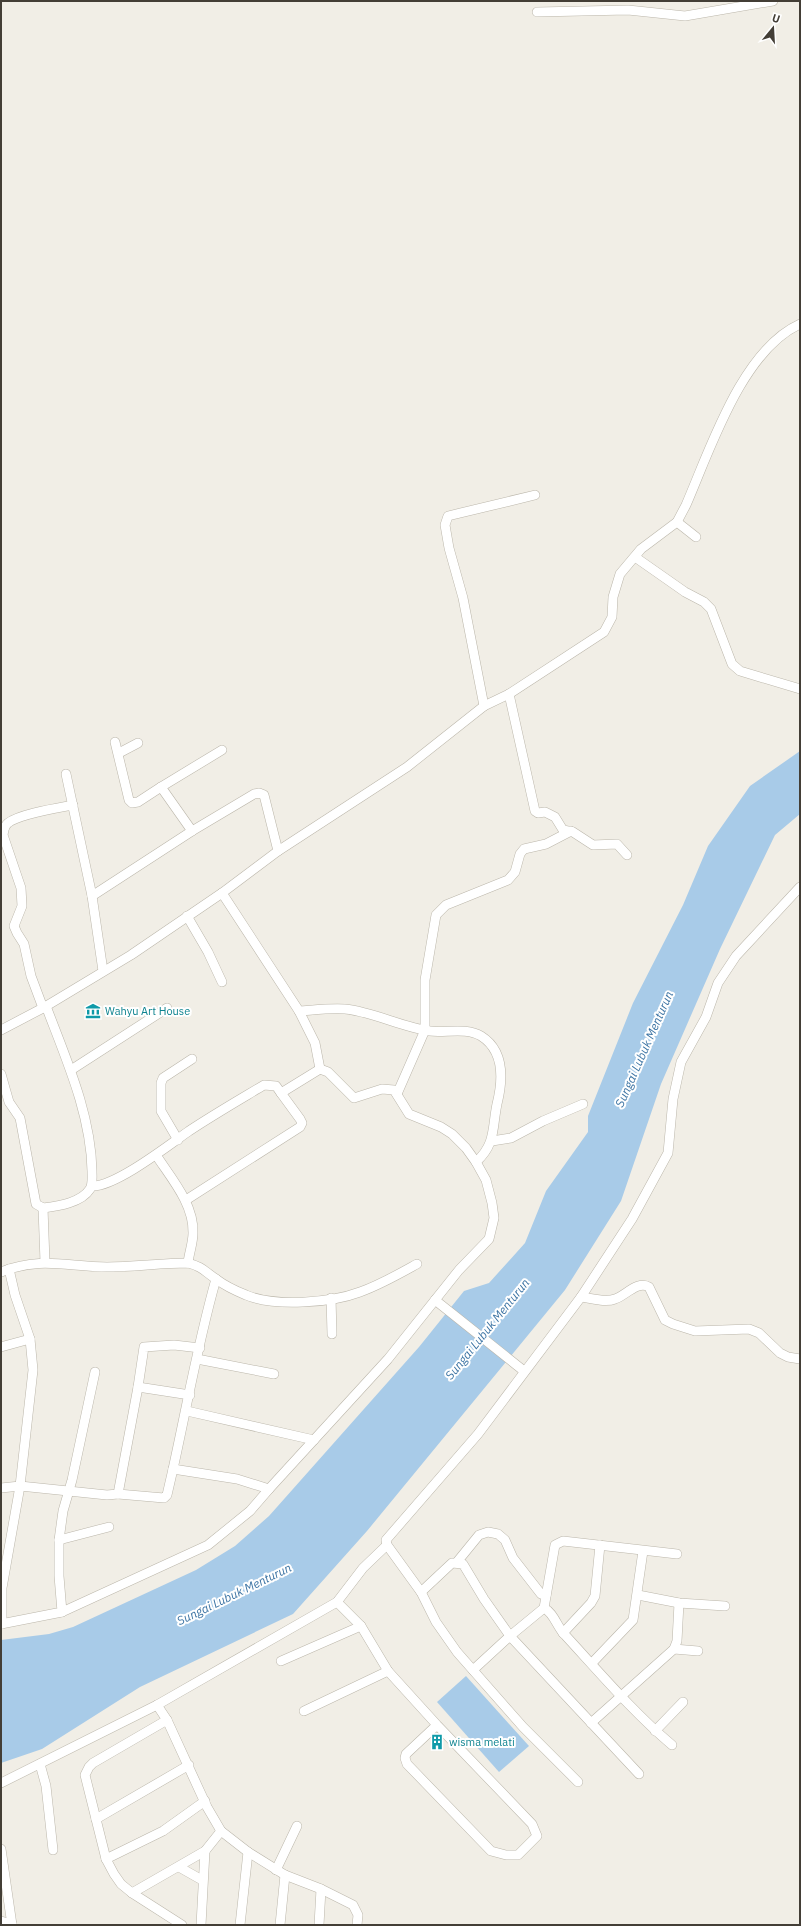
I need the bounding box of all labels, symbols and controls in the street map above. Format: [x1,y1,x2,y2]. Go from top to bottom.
north arrow [753,8,793,48]
text: U [770,11,782,26]
water label: Sungai Lubuk Menturun [612,988,676,1109]
museum icon: Wahyu Art House [84,1002,102,1020]
place label: Wahyu Art House [105,1004,190,1018]
water label: Sungai Lubuk Menturun [442,1275,532,1382]
water label: Sungai Lubuk Menturun [174,1560,294,1628]
building icon: wisma melati [428,1733,446,1751]
place label: wisma melati [449,1735,515,1749]

